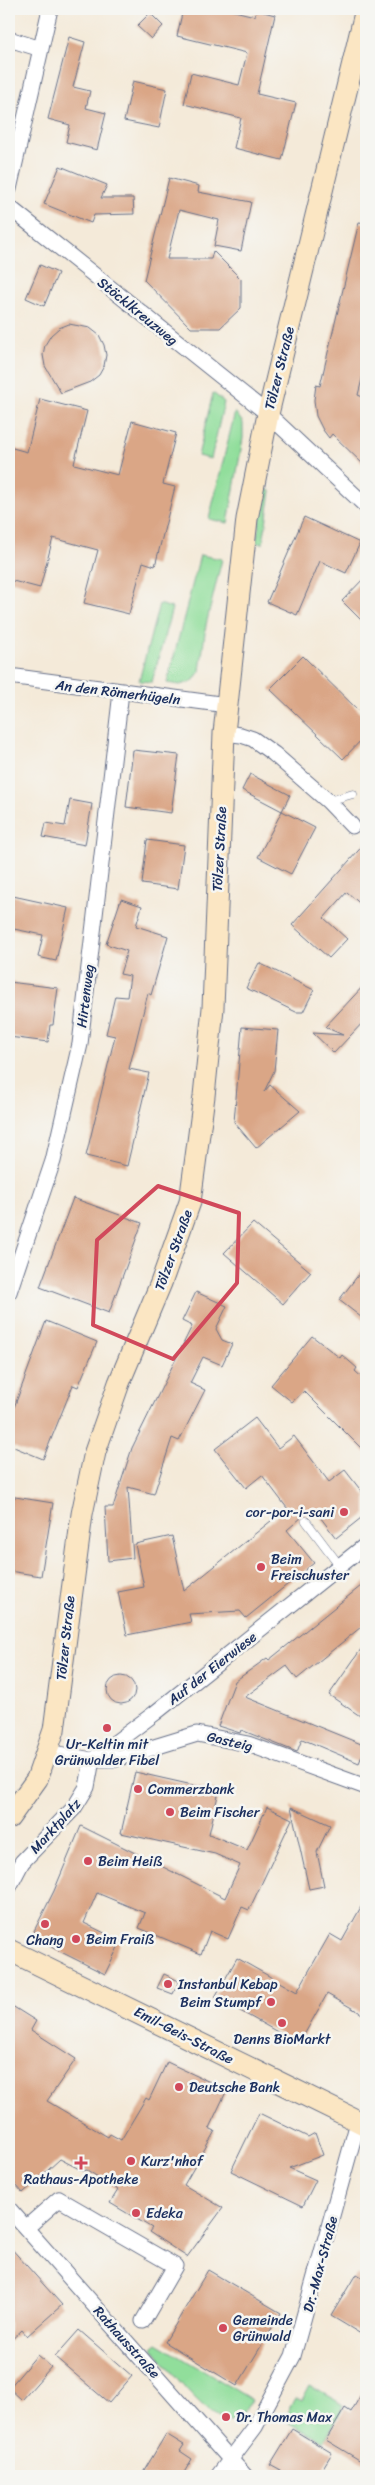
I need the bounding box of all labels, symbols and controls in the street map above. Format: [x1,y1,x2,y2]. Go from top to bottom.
street label: Stöcklkreuzweg [92,271,184,352]
street label: Tölzer Straße [257,324,302,412]
street label: An den Römerhügeln [53,672,182,713]
street label: Tölzer Straße [205,806,234,892]
street label: Hirtenweg [69,963,102,1029]
street label: Tölzer Straße [147,1206,200,1294]
place label: cor-por-i-sani [246,1500,335,1525]
marker: cor-por-i-sani [338,1506,350,1518]
place label: Beim Freischuster [271,1547,350,1588]
marker: Beim Freischuster [255,1561,267,1573]
street label: Tölzer Straße [49,1594,82,1682]
street label: Auf der Eierwiese [161,1625,263,1712]
marker: Ur-Keltin mit Grünwalder Fibel [101,1722,113,1734]
street label: Gasteig [204,1724,255,1759]
place label: Ur-Keltin mit Grünwalder Fibel [55,1732,160,1773]
place label: Commerzbank [148,1777,235,1802]
marker: Commerzbank [132,1783,144,1795]
street label: Marktplatz [23,1792,88,1860]
place label: Beim Fischer [180,1800,261,1825]
marker: Beim Fischer [164,1806,176,1818]
place label: Beim Heiß [98,1849,163,1874]
marker: Beim Heiß [82,1855,94,1867]
marker: Chang [39,1918,51,1930]
place label: Beim Fraiß [86,1927,155,1952]
place label: Chang [26,1928,64,1953]
marker: Beim Fraiß [70,1933,82,1945]
place label: Instanbul Kebap [177,1972,278,1997]
marker: Instanbul Kebap [162,1978,174,1990]
place label: Beim Stumpf [180,1990,263,2015]
marker: Beim Stumpf [265,1996,277,2008]
street label: Emil-Geis-Straße [129,1999,238,2071]
marker: Denns BioMarkt [276,2017,288,2029]
place label: Denns BioMarkt [234,2027,332,2052]
place label: Deutsche Bank [189,2075,280,2100]
marker: Deutsche Bank [173,2081,185,2093]
place label: Kurz'nhof [141,2149,205,2174]
marker: Kurz'nhof [125,2155,137,2167]
marker: Rathaus-Apotheke [75,2157,87,2169]
place label: Rathaus-Apotheke [24,2167,138,2192]
place label: Edeka [146,2201,184,2226]
marker: Edeka [130,2207,142,2219]
street label: Dr.-Max-Straße [296,2213,345,2315]
street label: Rathausstraße [87,2300,167,2385]
place label: Gemeinde Grünwald [233,2308,293,2349]
marker: Gemeinde Grünwald [217,2322,229,2334]
place label: Dr. Thomas Max [236,2405,333,2430]
marker: Dr. Thomas Max [220,2411,232,2423]

